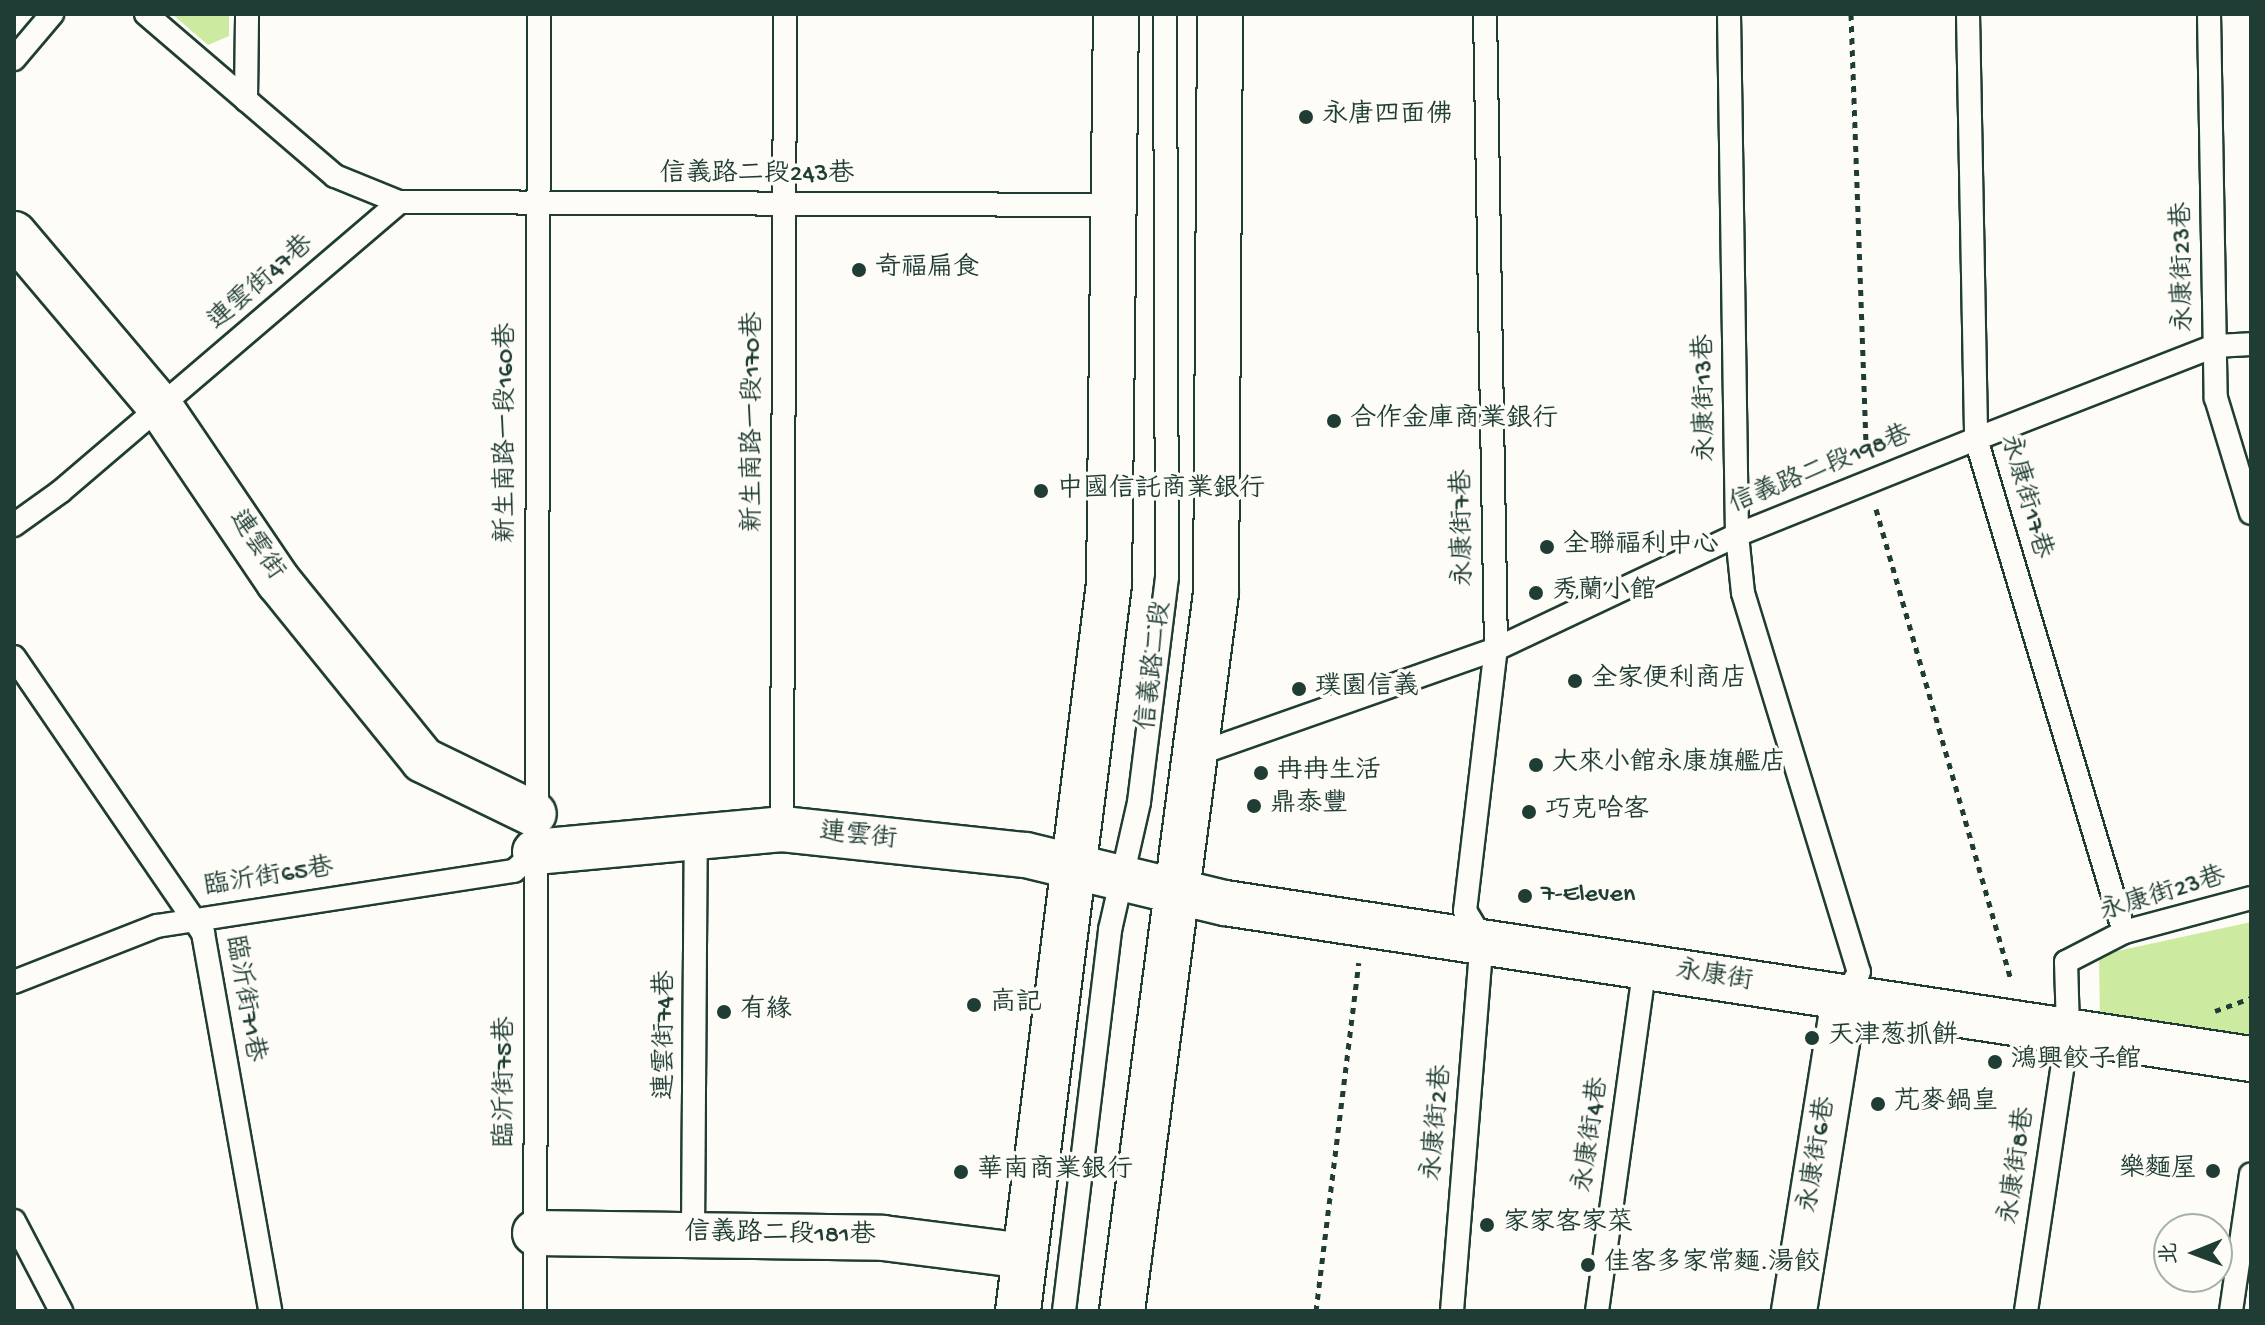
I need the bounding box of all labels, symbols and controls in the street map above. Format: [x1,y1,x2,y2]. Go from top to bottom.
place label: 永唐四面佛 [1322,101,1452,133]
marker: 永唐四面佛 [1297,108,1315,126]
street label: 信義路二段243巷 [660,160,854,192]
street label: 永康街23巷 [2168,202,2202,332]
street label: 連雲街47巷 [203,230,321,338]
place label: 奇福扁食 [875,254,979,286]
marker: 奇福扁食 [850,261,868,279]
street label: 新生南路一段170巷 [739,312,771,532]
street label: 新生南路一段160巷 [492,323,524,543]
street label: 永康街13巷 [1690,334,1724,462]
place label: 合作金庫商業銀行 [1350,405,1558,437]
marker: 合作金庫商業銀行 [1325,412,1343,430]
street label: 信義路二段198巷 [1725,420,1917,522]
street label: 永康街17巷 [1991,431,2057,563]
street label: 永康街7巷 [1448,469,1482,587]
place label: 中國信託商業銀行 [1057,475,1265,507]
marker: 中國信託商業銀行 [1032,482,1050,500]
street label: 連雲街 [220,505,290,587]
place label: 全聯福利中心 [1563,531,1719,563]
marker: 全聯福利中心 [1538,538,1556,556]
place label: 秀蘭小館 [1552,577,1656,609]
marker: 秀蘭小館 [1527,584,1545,602]
street label: 信義路二段 [1133,600,1179,732]
place label: 全家便利商店 [1591,665,1747,697]
marker: 全家便利商店 [1566,672,1584,690]
place label: 璞園信義 [1315,673,1419,705]
marker: 璞園信義 [1290,680,1308,698]
place label: 大來小館永康旗艦店 [1552,749,1786,781]
marker: 大來小館永康旗艦店 [1527,756,1545,774]
place label: 冉冉生活 [1277,757,1381,789]
marker: 冉冉生活 [1252,764,1270,782]
place label: 鼎泰豐 [1270,790,1348,822]
place label: 巧克哈客 [1545,796,1649,828]
marker: 鼎泰豐 [1245,797,1263,815]
marker: 巧克哈客 [1520,803,1538,821]
street label: 連雲街 [818,818,898,858]
street label: 臨沂街65巷 [202,853,336,905]
street label: 永康街23巷 [2096,862,2230,930]
place label: 7-Eleven [1541,880,1635,912]
marker: 7-Eleven [1516,887,1534,905]
street label: 臨沂街71巷 [217,933,269,1065]
street label: 永康街 [1673,956,1755,1000]
street label: 連雲街74巷 [651,970,683,1100]
place label: 高記 [990,989,1042,1021]
place label: 有緣 [740,996,792,1028]
marker: 高記 [965,996,983,1014]
marker: 有緣 [715,1003,733,1021]
street label: 臨沂街75巷 [491,1016,523,1148]
place label: 天津葱抓餅 [1828,1022,1958,1054]
marker: 天津葱抓餅 [1803,1029,1821,1047]
place label: 鴻興餃子館 [2011,1046,2141,1078]
marker: 鴻興餃子館 [1986,1053,2004,1071]
street label: 永康街2巷 [1418,1063,1460,1183]
street label: 永康街4巷 [1569,1075,1617,1195]
place label: 芃麥鍋皇 [1894,1088,1998,1120]
street label: 永康街6巷 [1794,1095,1844,1215]
marker: 芃麥鍋皇 [1869,1095,1887,1113]
street label: 永康街8巷 [1995,1105,2043,1227]
place label: 樂麵屋 [2119,1155,2197,1187]
place label: 華南商業銀行 [977,1156,1133,1188]
marker: 樂麵屋 [2204,1162,2222,1180]
marker: 華南商業銀行 [952,1163,970,1181]
place label: 家家客家菜 [1503,1209,1633,1241]
north arrow [2153,1213,2233,1293]
marker: 家家客家菜 [1478,1216,1496,1234]
street label: 信義路二段181巷 [684,1219,876,1253]
text: 北 [2158,1242,2184,1265]
place label: 佳客多家常麵.湯餃 [1604,1249,1820,1281]
marker: 佳客多家常麵.湯餃 [1579,1256,1597,1274]

